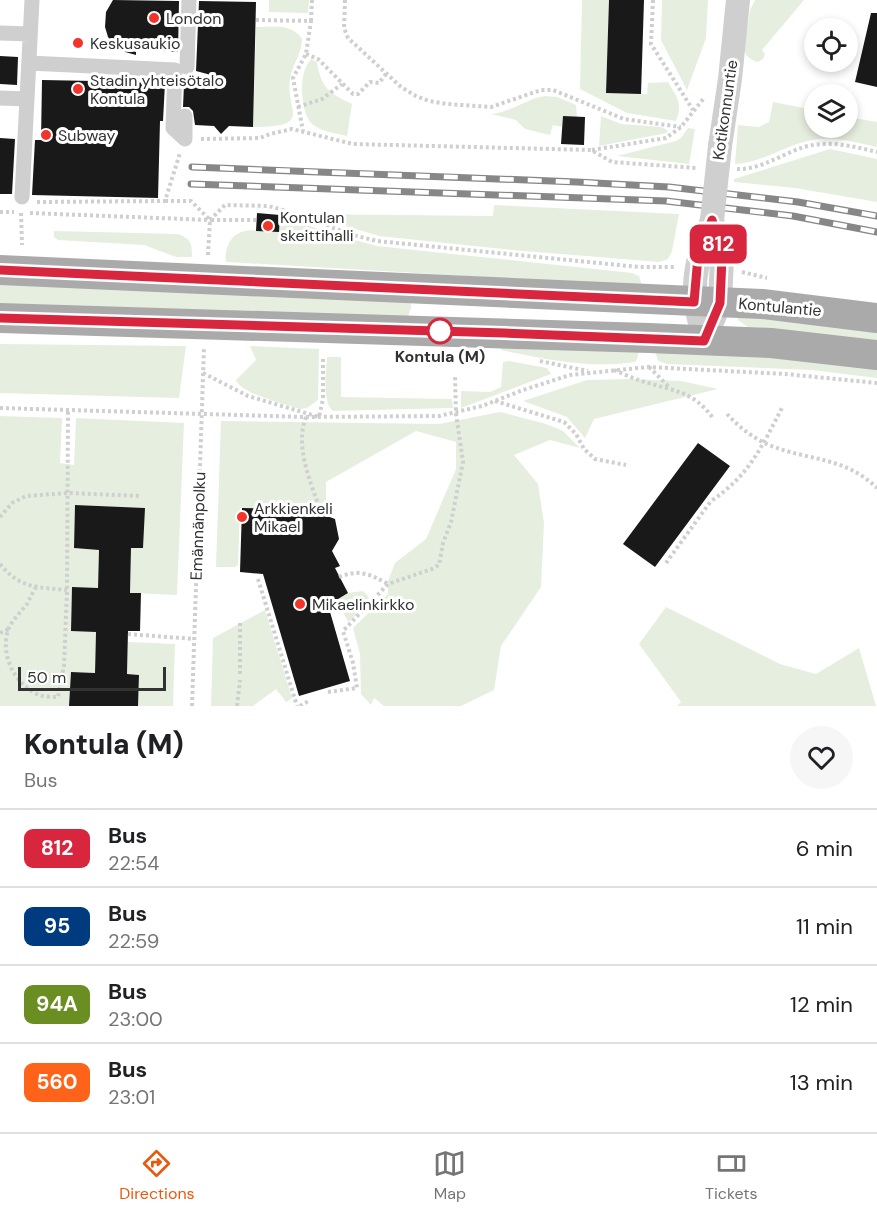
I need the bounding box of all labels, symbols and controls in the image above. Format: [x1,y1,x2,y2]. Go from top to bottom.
place label: London [166,8,221,29]
marker: London [147,11,161,25]
map controls [804,18,858,138]
button: locate [804,18,858,72]
place label: Keskusaukio [90,33,180,54]
marker: Keskusaukio [71,36,85,50]
street label: Kotikonnuntie [708,59,742,161]
place label: Stadin yhteisötalo Kontula [90,70,224,109]
marker: Stadin yhteisötalo Kontula [71,82,85,96]
button: layers [804,84,858,138]
place label: Subway [58,125,116,146]
marker: Subway [39,128,53,142]
place label: Kontulan skeittihalli [280,207,354,246]
marker: Kontulan skeittihalli [261,219,275,233]
line badge: 812 [684,224,752,264]
text: 812 [702,230,734,258]
street label: Kontulantie [737,293,823,321]
marker: Kontula (M) [427,318,453,344]
place label: Kontula (M) [395,346,485,367]
street label: Emännänpolku [186,471,210,581]
place label: Arkkienkeli Mikael [254,498,333,537]
marker: Arkkienkeli Mikael [235,510,249,524]
place label: Mikaelinkirkko [312,594,415,615]
marker: Mikaelinkirkko [293,597,307,611]
scale bar [18,664,166,692]
text: 50 m [27,667,66,688]
text: Kontula (M) [24,726,184,763]
button: heart [790,726,853,789]
text: Bus [24,767,58,793]
text: Bus [108,821,147,850]
text: 812 [41,834,73,862]
text: 6 min [796,834,853,863]
text: 22:54 [108,850,159,876]
text: Bus [108,899,147,928]
text: 95 [44,912,70,940]
text: 11 min [796,912,853,941]
text: 22:59 [108,928,159,954]
text: Bus [108,977,147,1006]
text: 94A [36,990,78,1018]
text: 12 min [790,990,853,1019]
text: 23:00 [108,1006,163,1032]
text: Bus [108,1055,147,1084]
text: 560 [36,1068,78,1096]
text: 13 min [790,1068,853,1097]
text: 23:01 [108,1084,155,1110]
tab: Directions [119,1147,195,1204]
tab: Map [433,1147,466,1204]
tab: Tickets [705,1147,758,1204]

